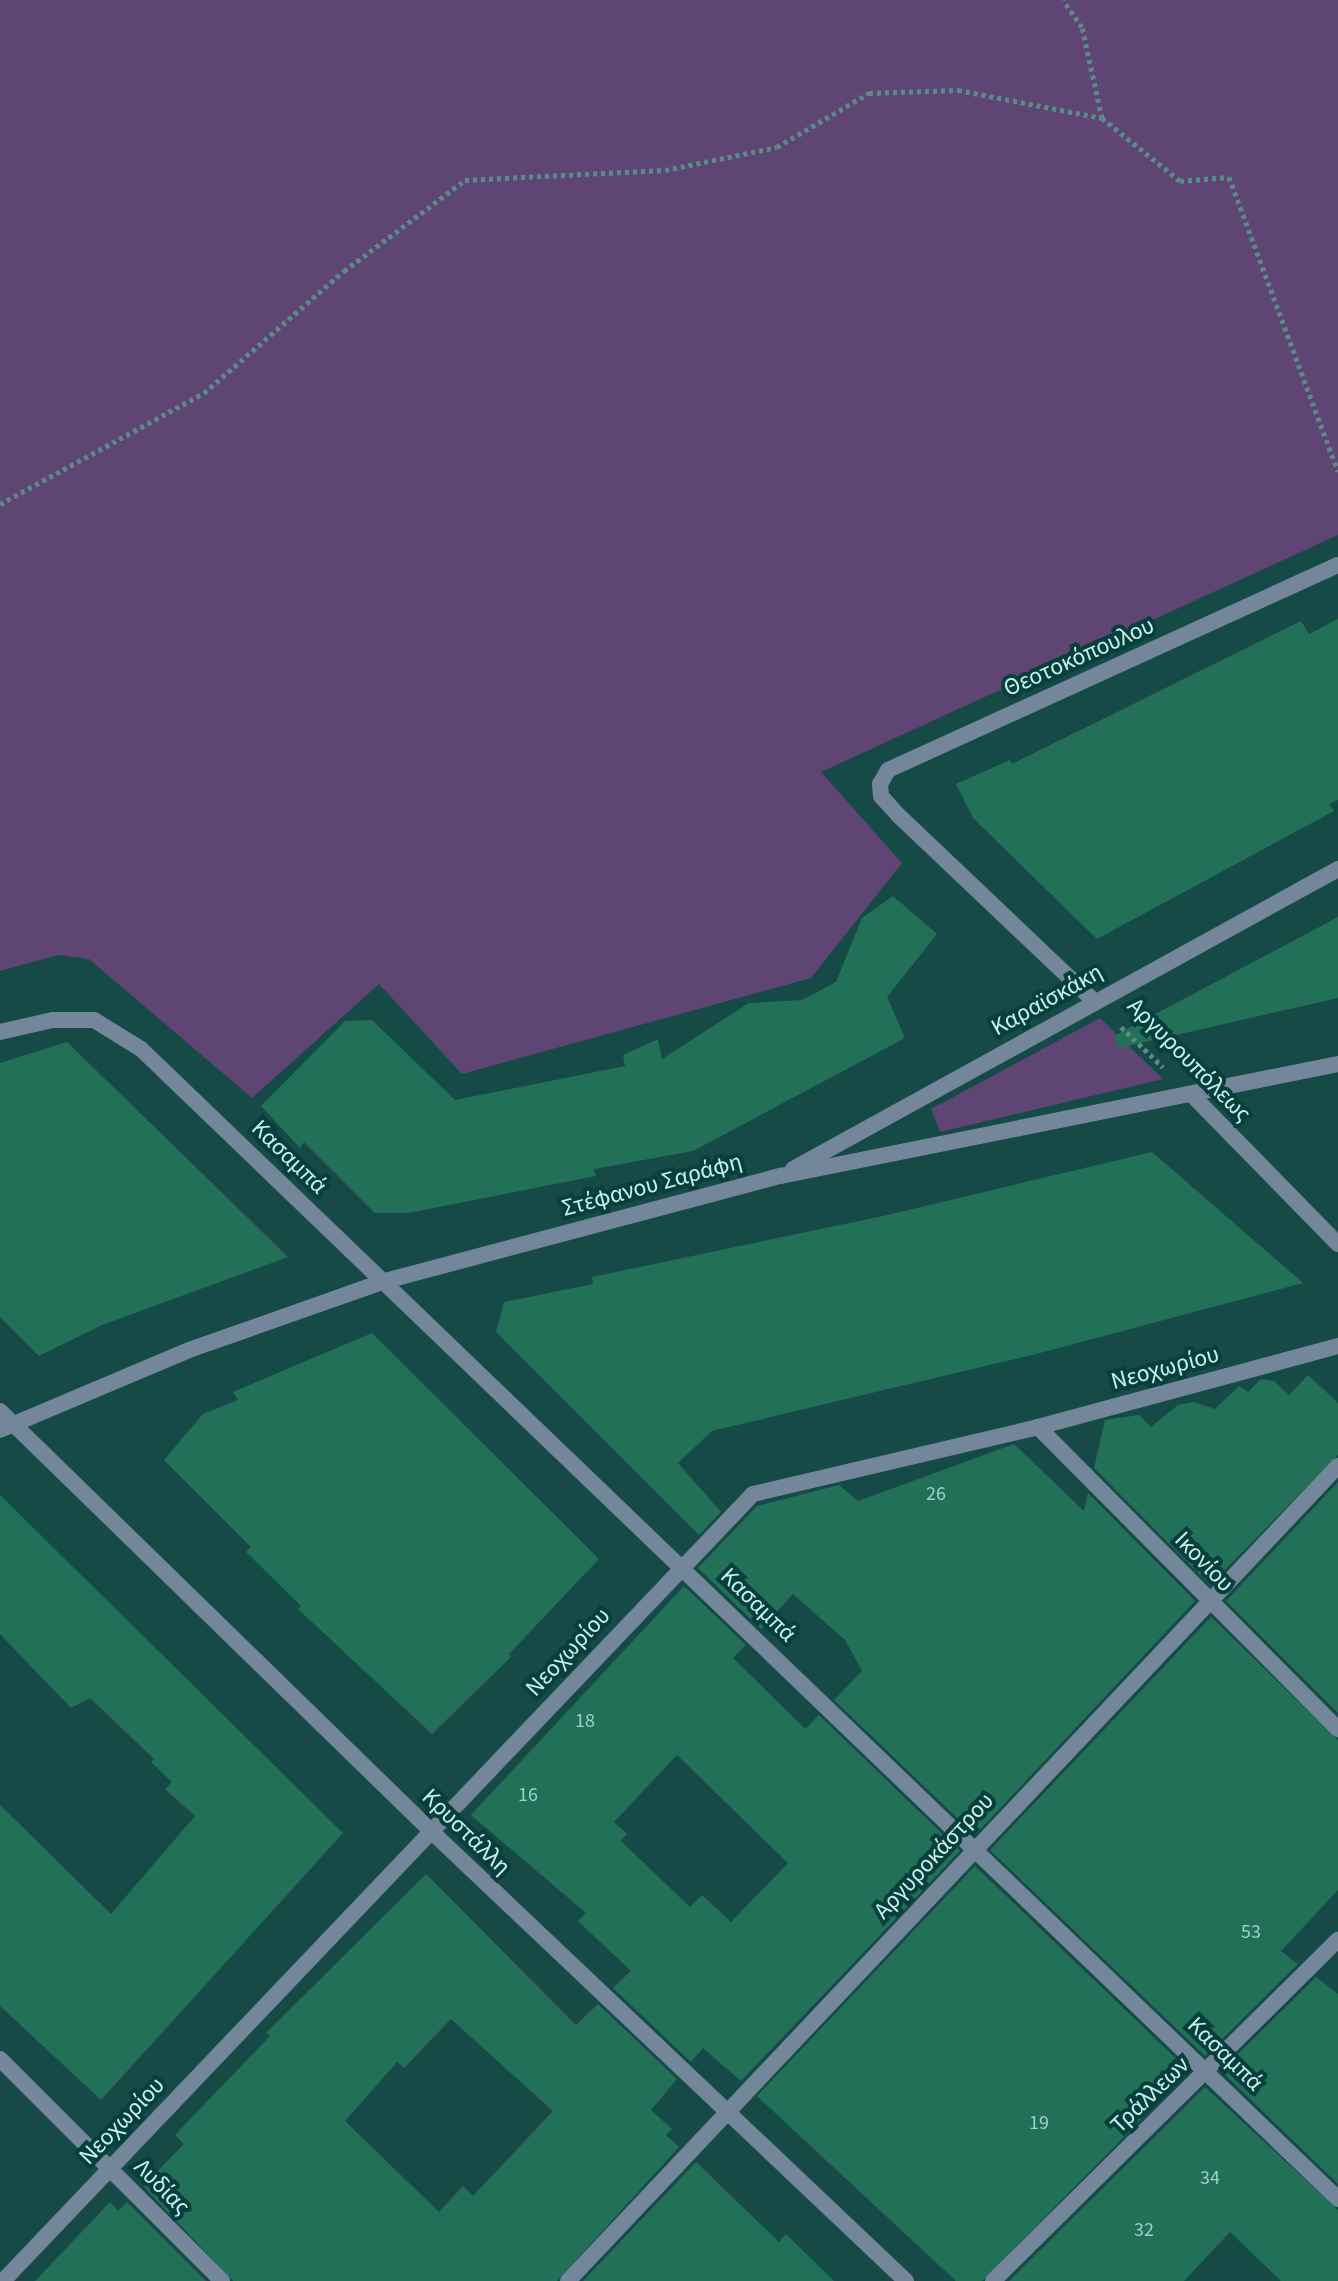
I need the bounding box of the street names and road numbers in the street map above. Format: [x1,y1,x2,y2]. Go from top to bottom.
street label: Θεοτοκόπουλου [999,611,1159,703]
street label: Καραϊσκάκη [986,958,1108,1042]
street label: Αργυρουπόλεως [1121,992,1257,1128]
street label: Κασαμπά [245,1114,333,1200]
street label: Στέφανου Σαράφη [559,1147,745,1223]
street label: Νεοχωρίου [1108,1340,1222,1396]
street label: Ικονίου [1168,1526,1240,1598]
street label: Κασαμπά [714,1562,802,1648]
street label: Νεοχωρίου [520,1602,616,1702]
street label: Κρυστάλλη [416,1783,516,1881]
street label: Αργυροκάστρου [868,1787,1000,1925]
street label: Κασαμπά [1181,2011,1269,2097]
street label: Τράλλεων [1105,2050,1195,2140]
street label: Νεοχωρίου [73,2071,171,2171]
street label: Λυδίας [128,2153,196,2221]

